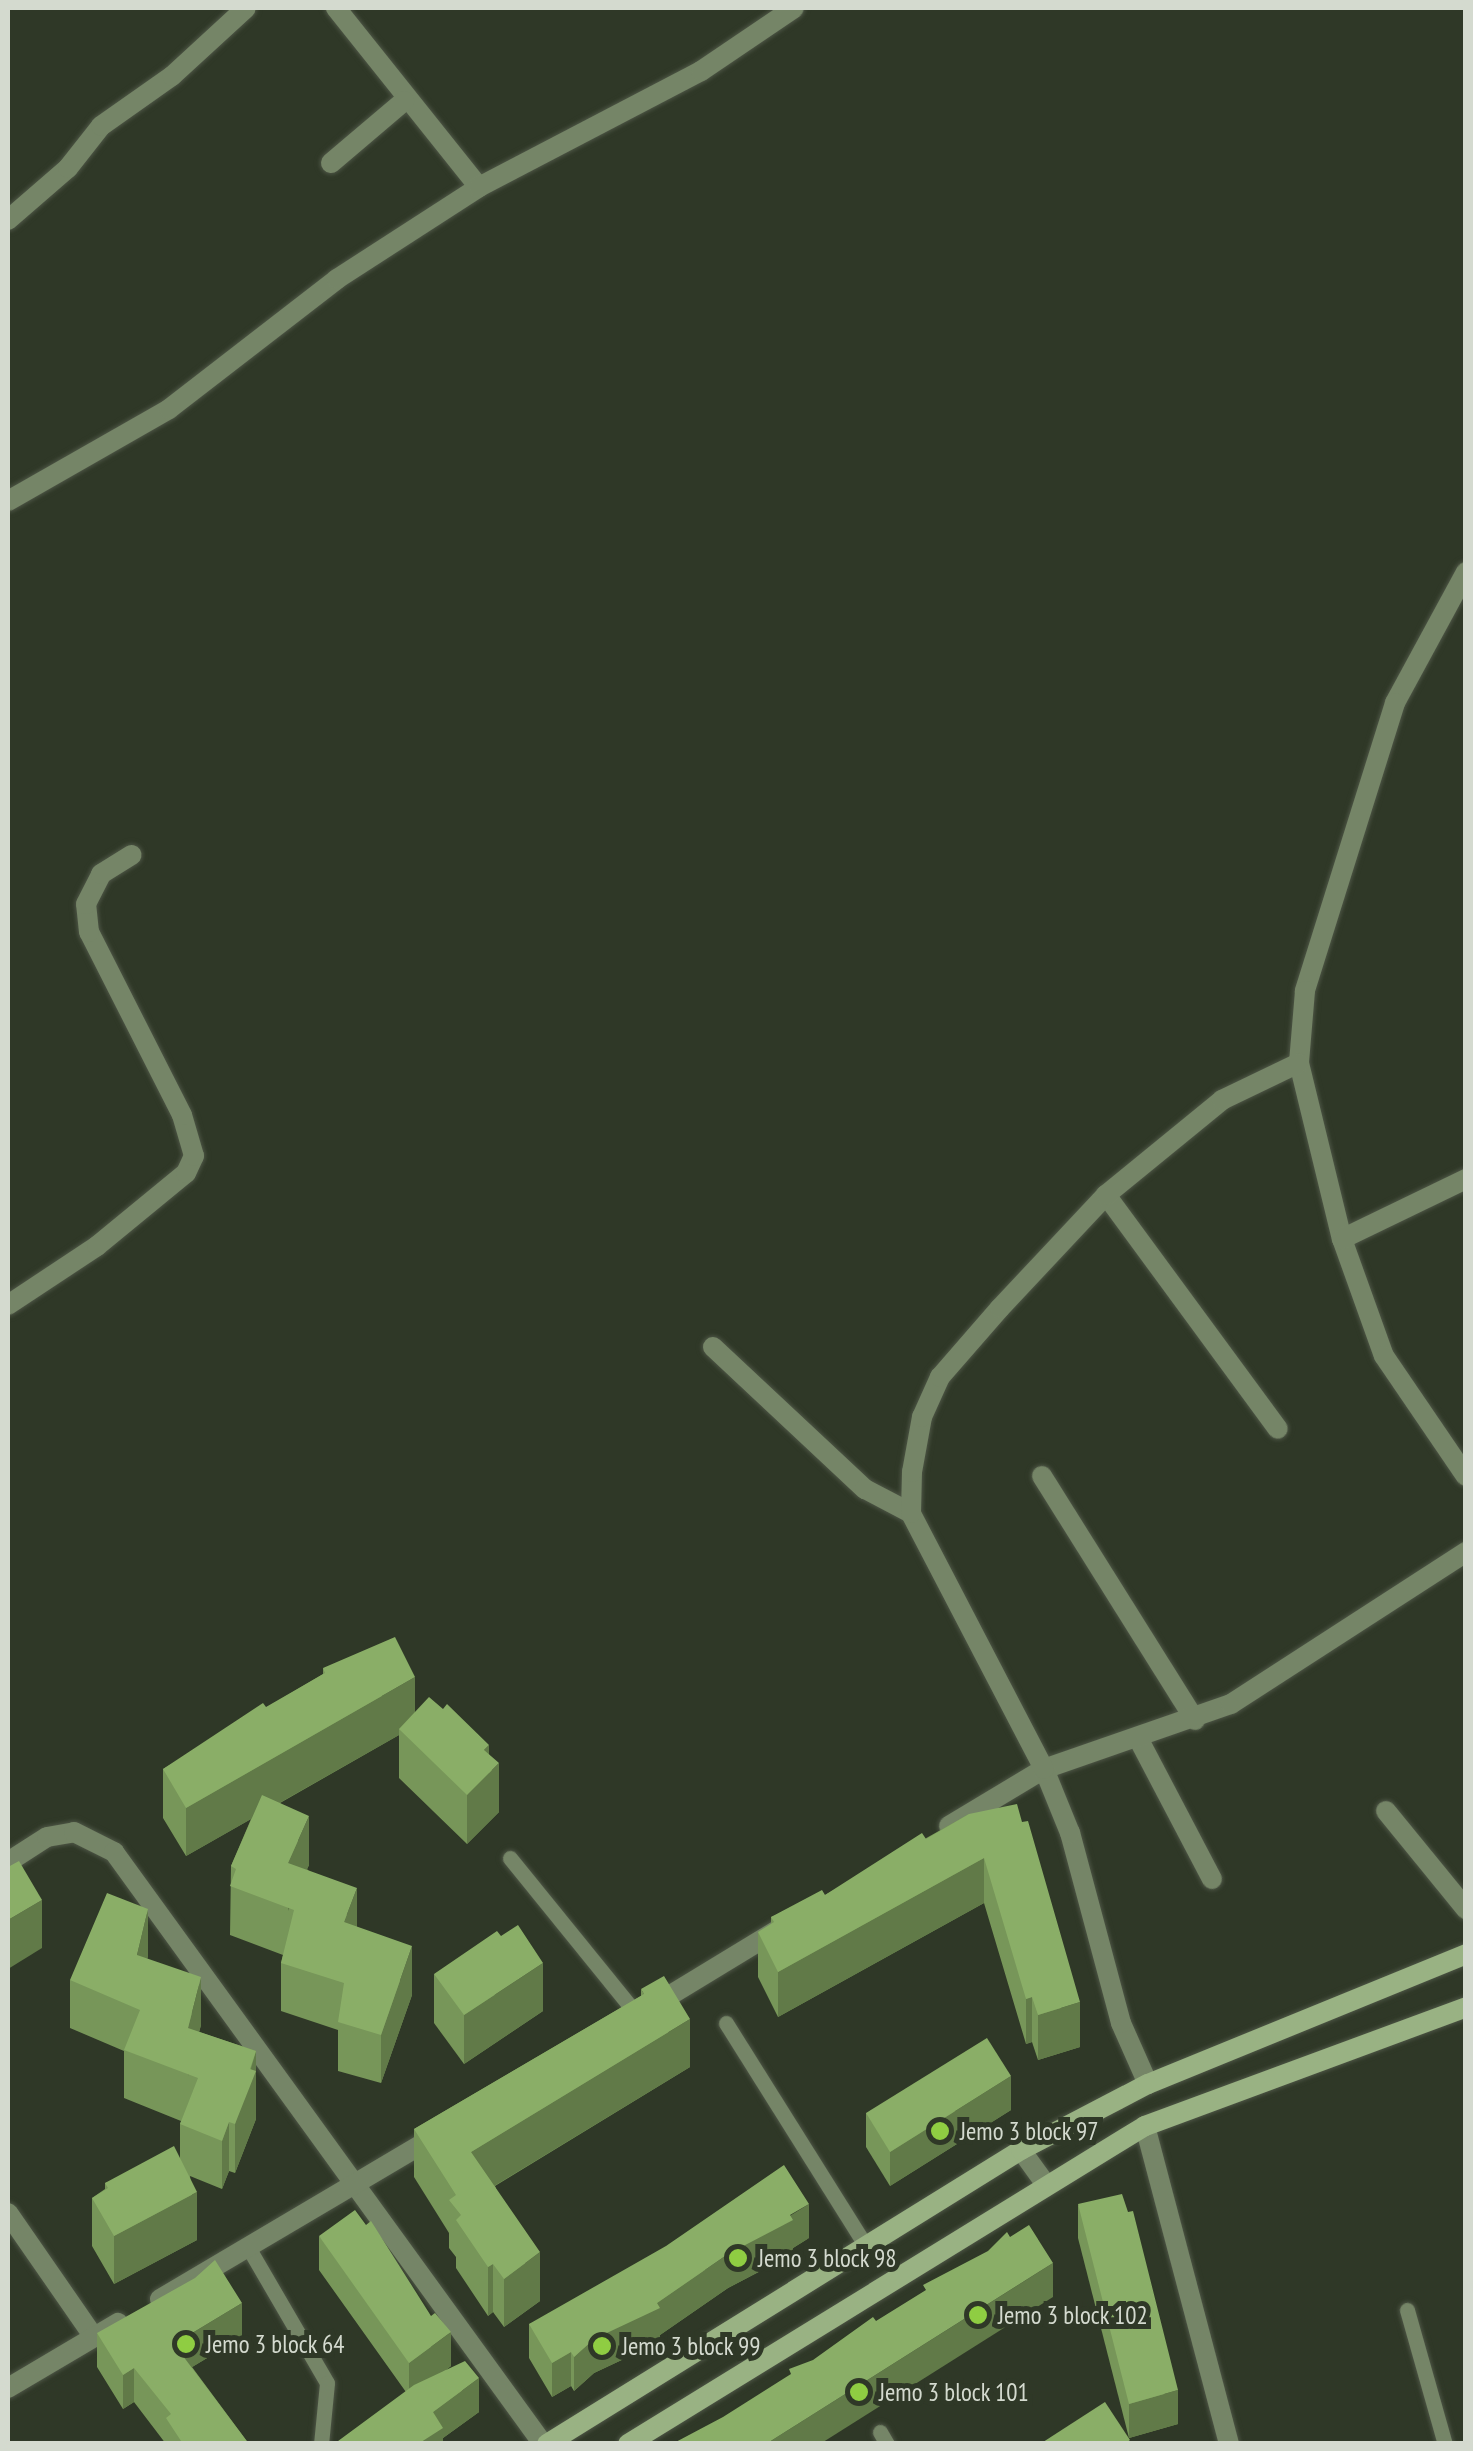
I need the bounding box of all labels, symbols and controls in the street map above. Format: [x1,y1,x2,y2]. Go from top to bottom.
place label: Jemo 3 block 97 [960,2116,1099,2146]
marker: Jemo 3 block 97 [929,2120,951,2142]
place label: Jemo 3 block 98 [758,2243,897,2273]
marker: Jemo 3 block 98 [727,2247,749,2269]
place label: Jemo 3 block 102 [998,2300,1148,2330]
marker: Jemo 3 block 102 [967,2304,989,2326]
place label: Jemo 3 block 64 [206,2329,345,2359]
place label: Jemo 3 block 99 [622,2331,761,2361]
marker: Jemo 3 block 64 [175,2333,197,2355]
marker: Jemo 3 block 99 [591,2335,613,2357]
place label: Jemo 3 block 101 [879,2377,1029,2407]
marker: Jemo 3 block 101 [848,2381,870,2403]

